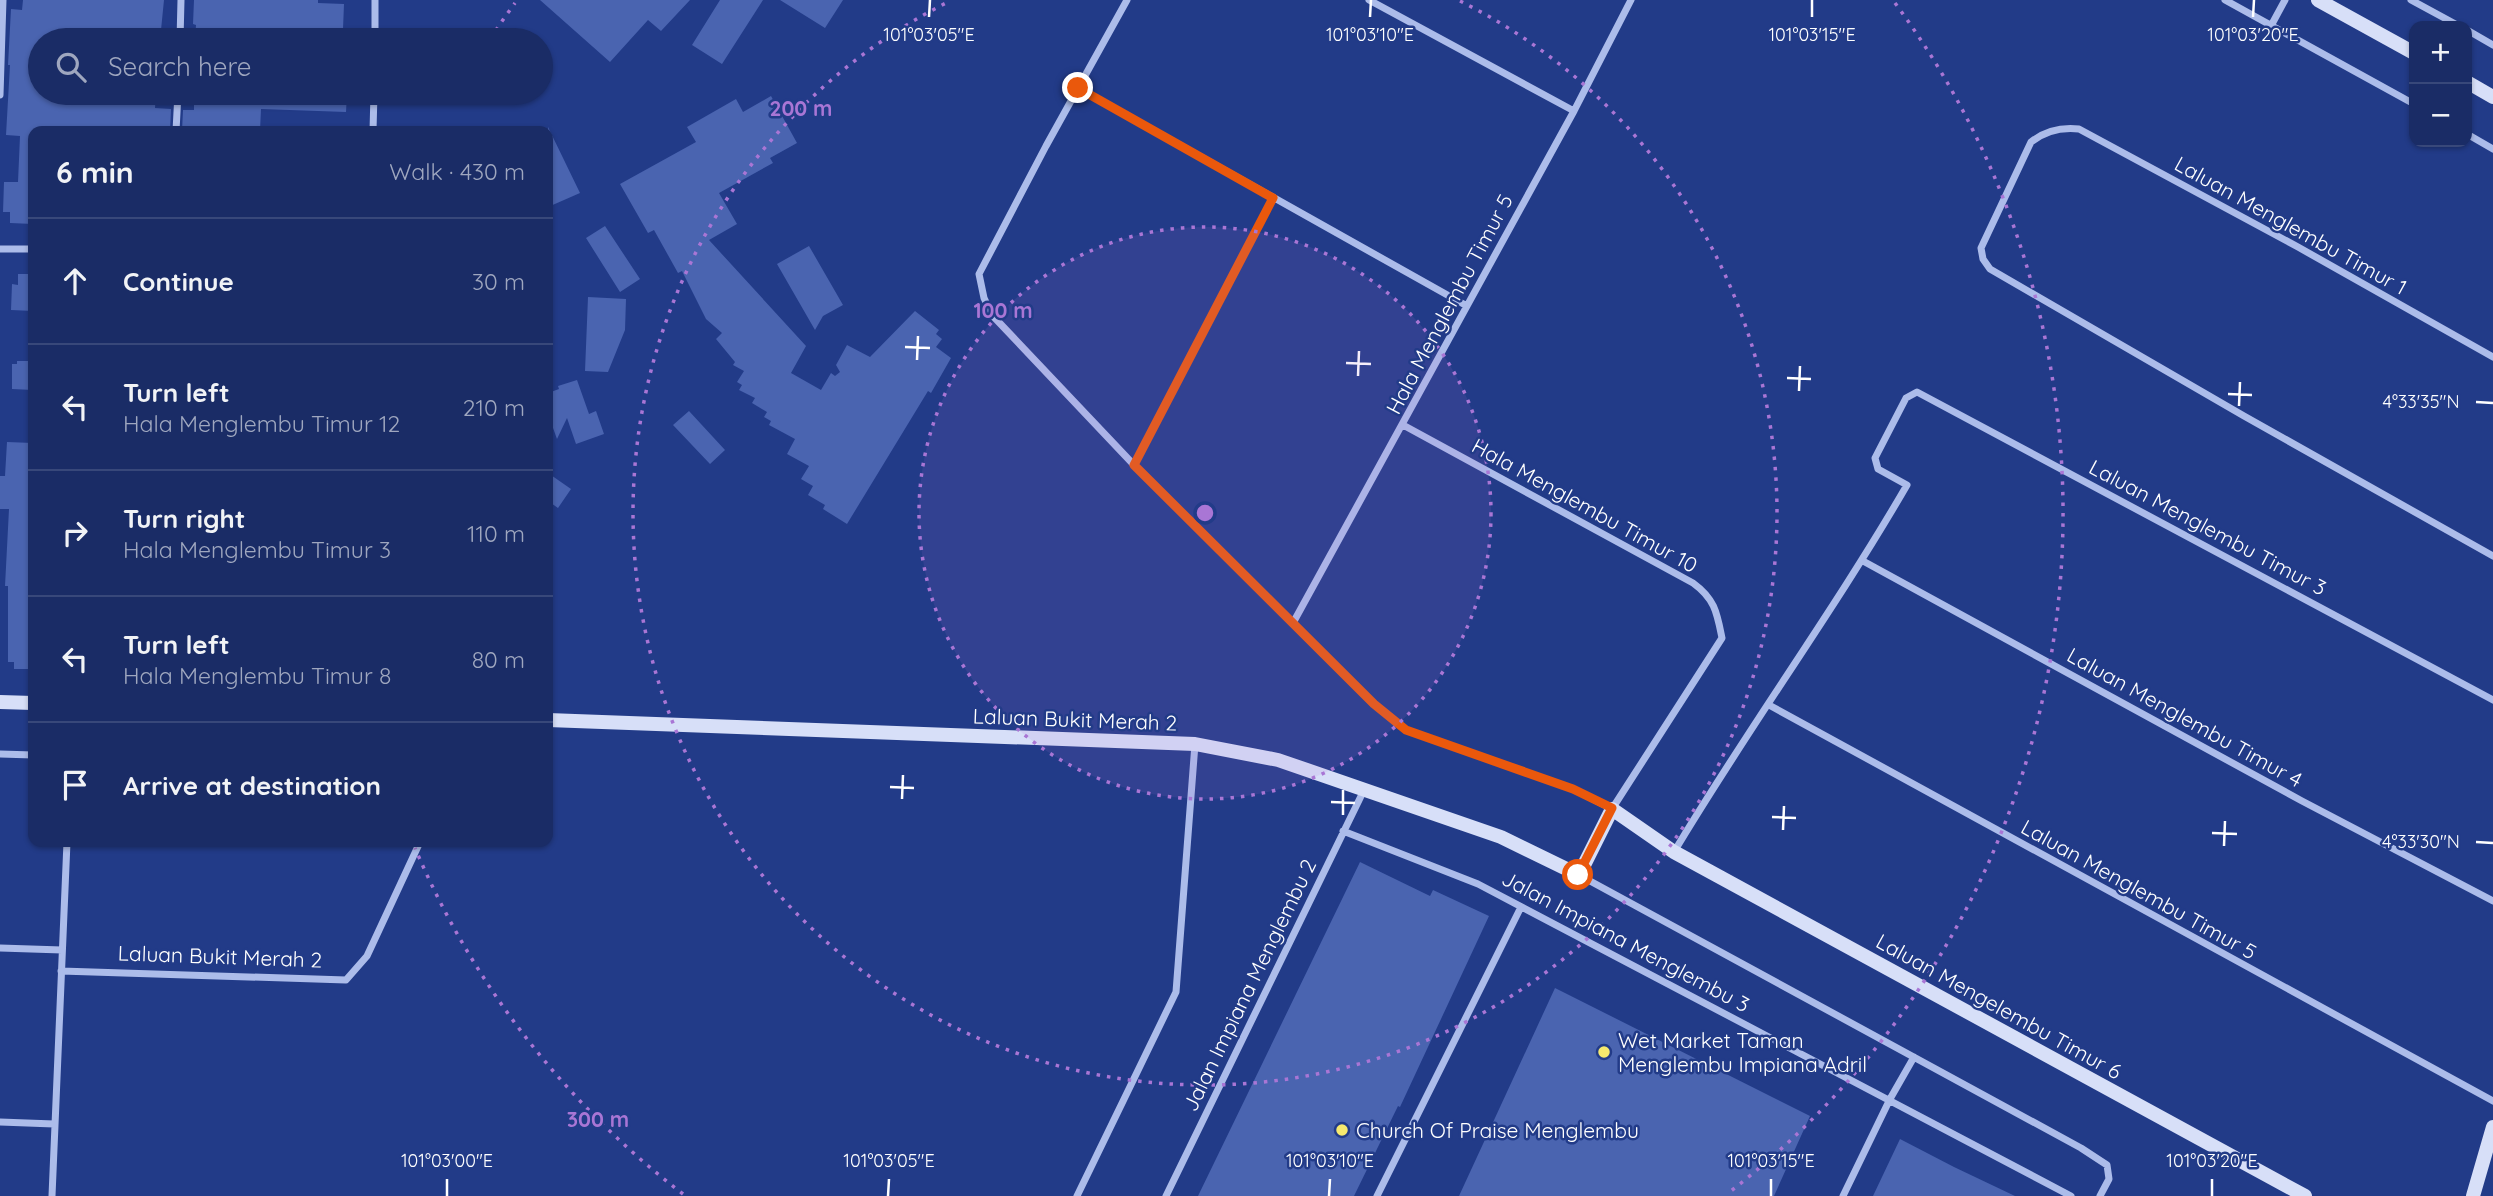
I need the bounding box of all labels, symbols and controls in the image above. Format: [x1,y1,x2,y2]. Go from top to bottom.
map controls [2409,21,2472,147]
button: + [2409,21,2472,84]
text: 101°03'05"E [883,23,975,46]
text: 101°03'10"E [1326,23,1414,46]
text: 101°03'15"E [1768,23,1856,46]
text: 101°03'20"E [2207,23,2299,46]
search box [28,28,553,105]
icon: search [52,48,90,86]
text: Search here [108,50,252,83]
route end [1062,72,1093,103]
button: − [2409,84,2472,147]
text: 200 m [770,95,832,121]
street label: Laluan Menglembu Timur 1 [2170,150,2412,300]
text: 6 min [56,153,134,191]
text: Walk · 430 m [389,157,525,186]
street label: Hala Menglembu Timur 5 [1380,190,1518,418]
icon: ahead [56,262,94,300]
text: Continue [123,265,234,298]
text: 30 m [472,267,525,296]
text: 100 m [973,297,1033,323]
text: Turn left [123,376,230,409]
icon: left [56,388,94,426]
text: 4°33'35"N [2382,390,2460,413]
text: 210 m [463,393,525,422]
text: Hala Menglembu Timur 12 [123,409,400,438]
street label: Hala Menglembu Timur 10 [1468,432,1702,578]
street label: Laluan Menglembu Timur 3 [2085,453,2331,601]
centre of rings [1193,501,1217,525]
text: Turn right [123,502,245,535]
icon: right [56,514,94,552]
text: 110 m [467,519,525,548]
text: Hala Menglembu Timur 3 [123,535,391,564]
text: Turn left [123,628,230,661]
icon: left [56,640,94,678]
street label: Laluan Menglembu Timur 4 [2063,641,2307,793]
text: 80 m [472,645,525,674]
text: Hala Menglembu Timur 8 [123,661,391,690]
street label: Laluan Bukit Merah 2 [972,702,1178,736]
icon: arrive [56,766,94,804]
text: Arrive at destination [123,769,381,802]
street label: Laluan Menglembu Timur 5 [2017,813,2261,965]
text: 4°33'30"N [2382,830,2460,853]
street label: Jalan Impiana Menglembu 2 [1177,855,1321,1115]
route start [1562,859,1593,890]
street label: Jalan Impiana Menglembu 3 [1498,865,1754,1017]
street label: Laluan Mengelembu Timur 6 [1872,928,2126,1084]
street label: Laluan Bukit Merah 2 [117,939,323,973]
place label: Wet Market Taman Menglembu Impiana Adril [1618,1027,1867,1077]
marker: Wet Market Taman Menglembu Impiana Adril [1596,1044,1612,1060]
text: 300 m [567,1106,629,1132]
place label: Church Of Praise Menglembu [1356,1117,1639,1143]
marker: Church Of Praise Menglembu [1334,1122,1350,1138]
text: 101°03'00"E [401,1149,493,1172]
text: 101°03'05"E [843,1149,935,1172]
text: 101°03'10"E [1286,1149,1374,1172]
text: 101°03'15"E [1727,1149,1815,1172]
text: 101°03'20"E [2166,1149,2258,1172]

